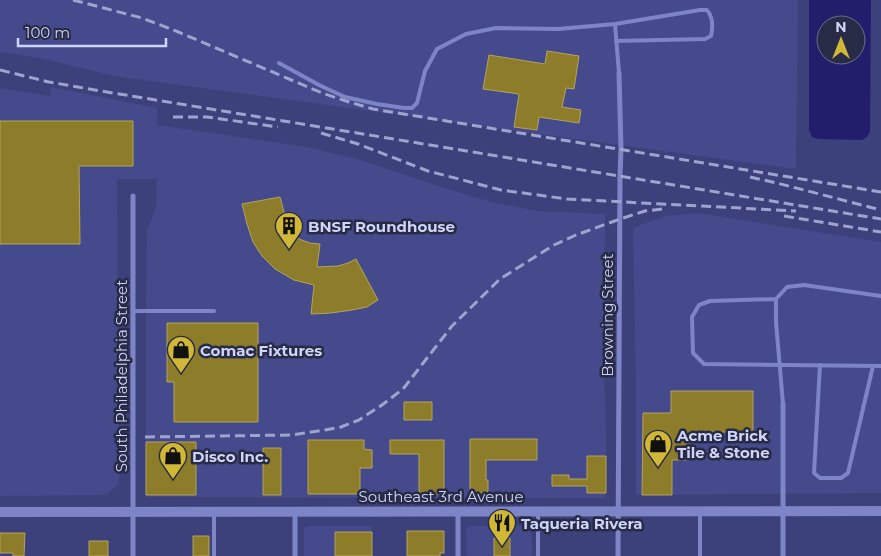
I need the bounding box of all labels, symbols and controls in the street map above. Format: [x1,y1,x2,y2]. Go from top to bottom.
scale bar [18,15,165,47]
north arrow [816,15,866,65]
text: N [835,18,847,36]
text: 100 m [25,23,70,42]
building icon: BNSF Roundhouse [274,211,304,250]
place label: BNSF Roundhouse [308,217,455,236]
street label: Browning Street [598,253,617,377]
street label: South Philadelphia Street [112,280,131,472]
shop icon: Comac Fixtures [166,335,196,374]
place label: Comac Fixtures [200,341,322,360]
place label: Acme Brick Tile & Stone [676,426,770,462]
shop icon: Acme Brick Tile & Stone [643,429,673,468]
shop icon: Disco Inc. [158,441,188,480]
place label: Disco Inc. [192,447,268,466]
street label: Southeast 3rd Avenue [359,487,523,506]
restaurant icon: Taqueria Rivera [487,508,517,547]
place label: Taqueria Rivera [521,514,643,533]

